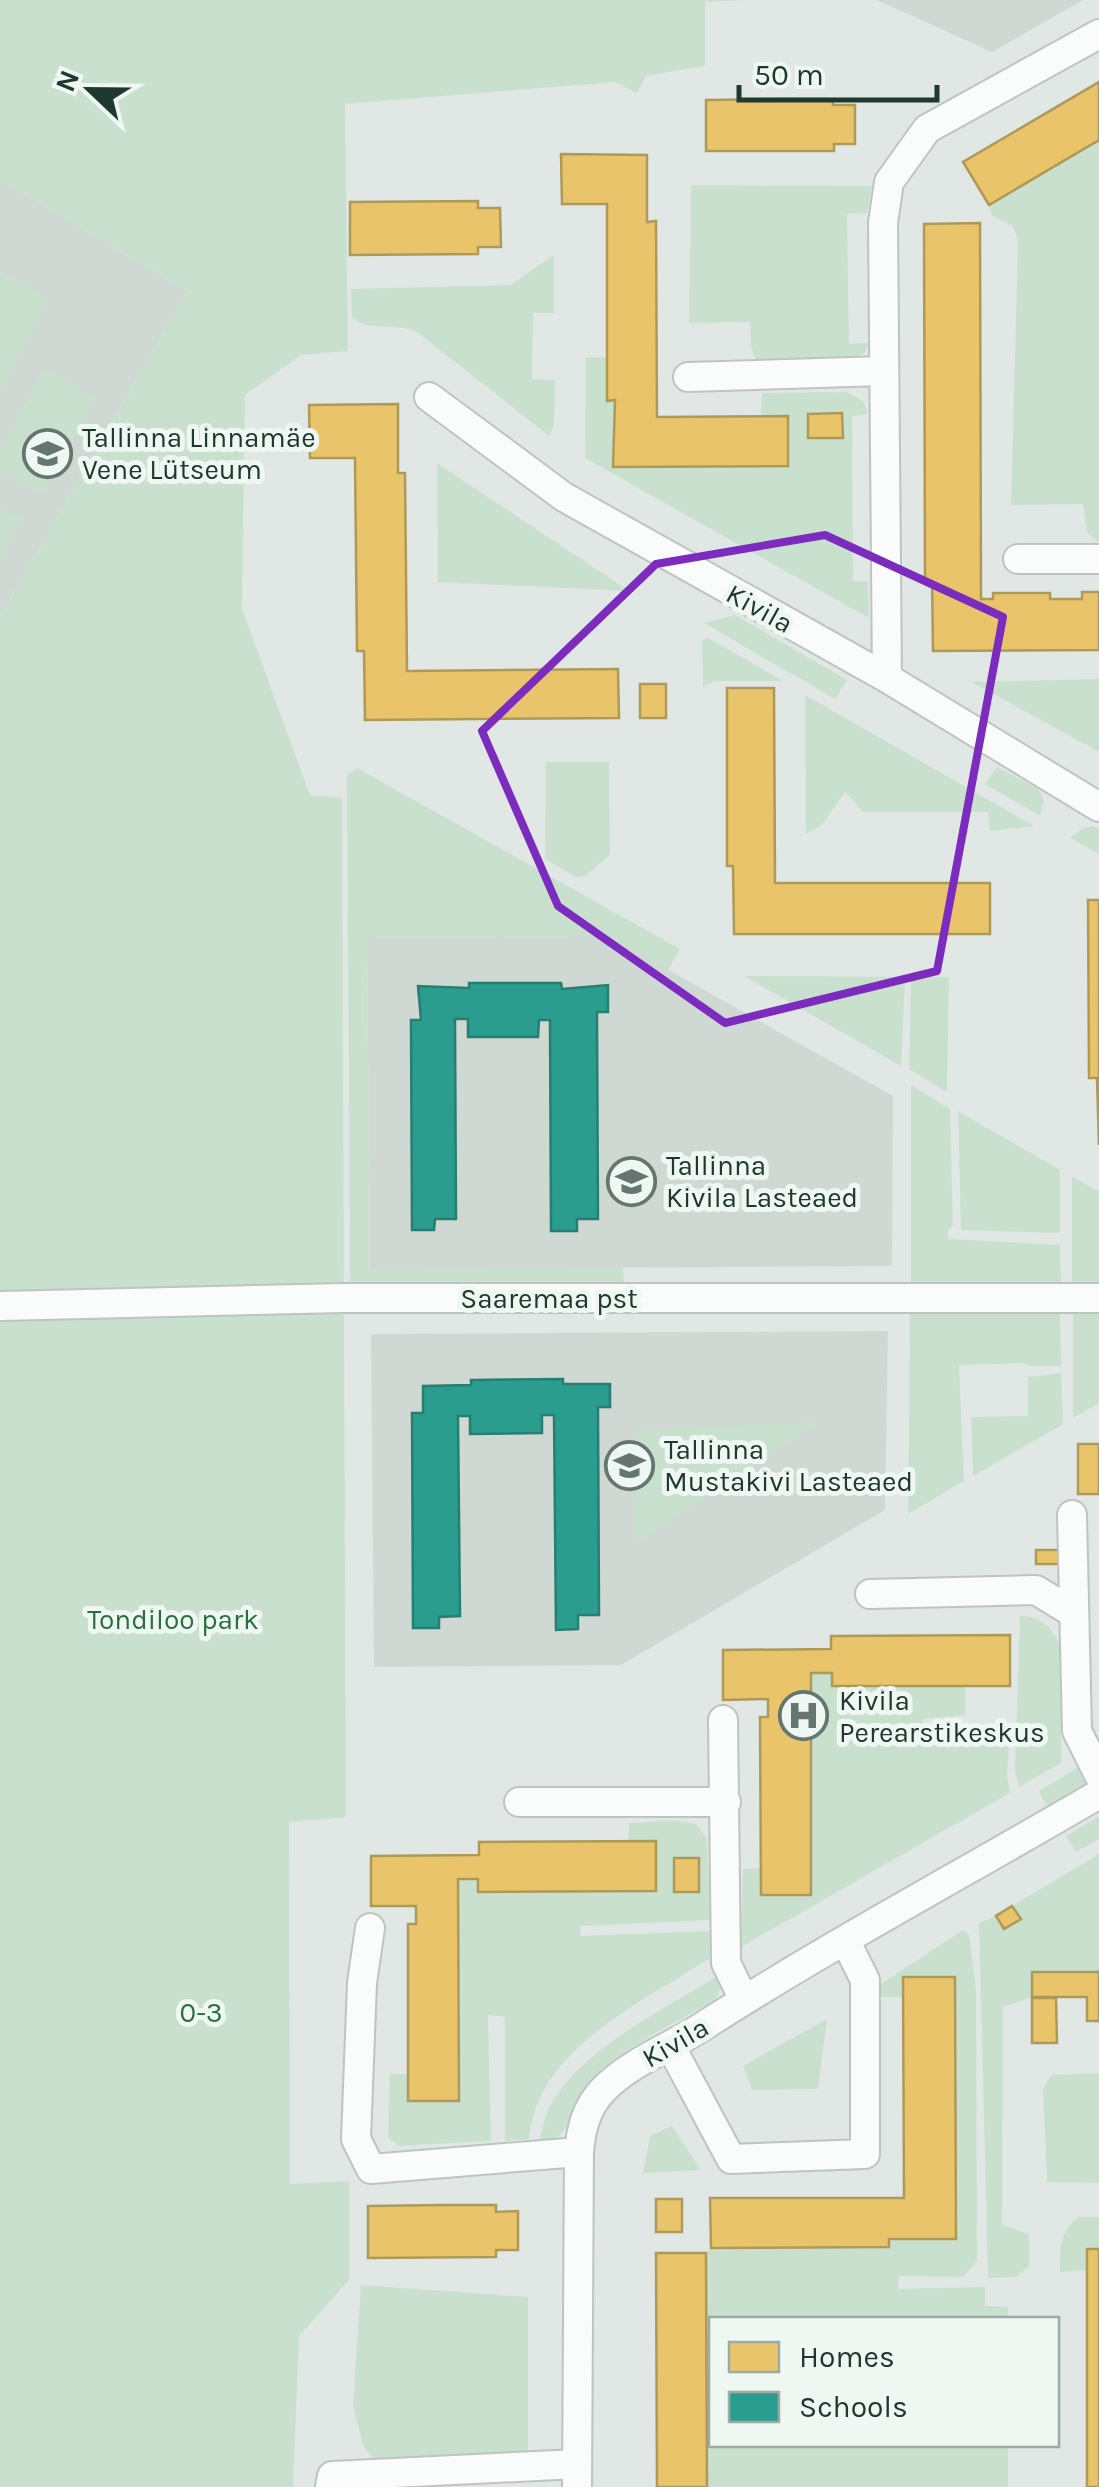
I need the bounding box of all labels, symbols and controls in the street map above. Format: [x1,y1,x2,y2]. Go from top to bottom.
north arrow [40,40,140,140]
scale bar [739,40,936,102]
text: 50 m [754,57,824,93]
text: N [48,65,86,96]
place label: Tallinna Linnamäe Vene Lütseum [82,421,316,486]
school or university icon: Tallinna Linnamäe Vene Lütseum [21,427,73,479]
street label: Kivila [721,577,799,640]
place label: Tallinna Kivila Lasteaed [666,1149,858,1214]
school or university icon: Tallinna Kivila Lasteaed [605,1155,657,1207]
street label: Saaremaa pst [460,1282,638,1315]
place label: Tallinna Mustakivi Lasteaed [664,1433,913,1498]
school or university icon: Tallinna Mustakivi Lasteaed [603,1439,655,1491]
park label: Tondiloo park [87,1603,259,1636]
place label: Kivila Perearstikeskus [839,1684,1045,1749]
hospital icon: Kivila Perearstikeskus [778,1690,830,1742]
park label: 0-3 [180,1996,222,2029]
street label: Kivila [636,2010,714,2074]
legend [709,2317,1059,2447]
text: Homes [799,2339,895,2375]
text: Schools [799,2389,908,2425]

